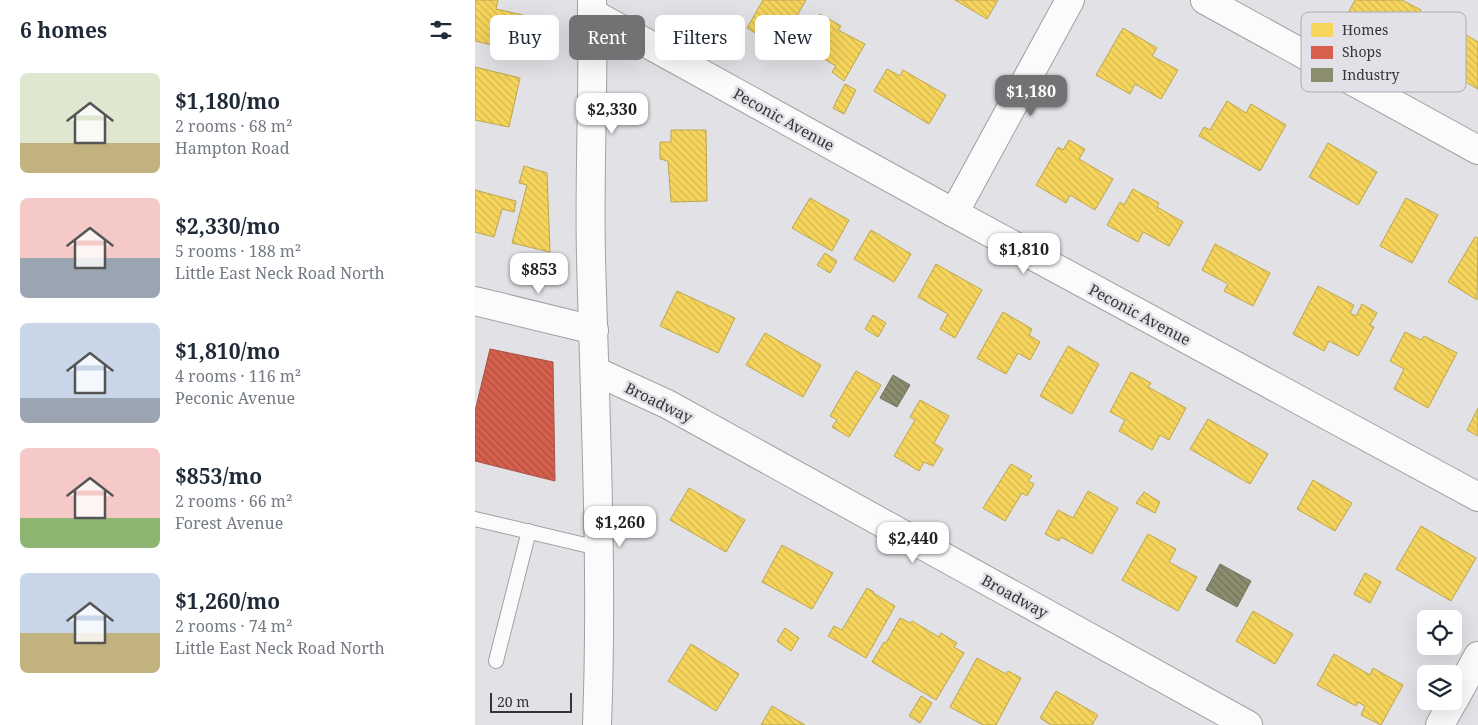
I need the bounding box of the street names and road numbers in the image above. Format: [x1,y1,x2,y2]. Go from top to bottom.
street label: Peconic Avenue [730,83,838,155]
street label: Peconic Avenue [1086,279,1194,349]
street label: Broadway [622,377,697,427]
street label: Broadway [978,570,1052,623]

